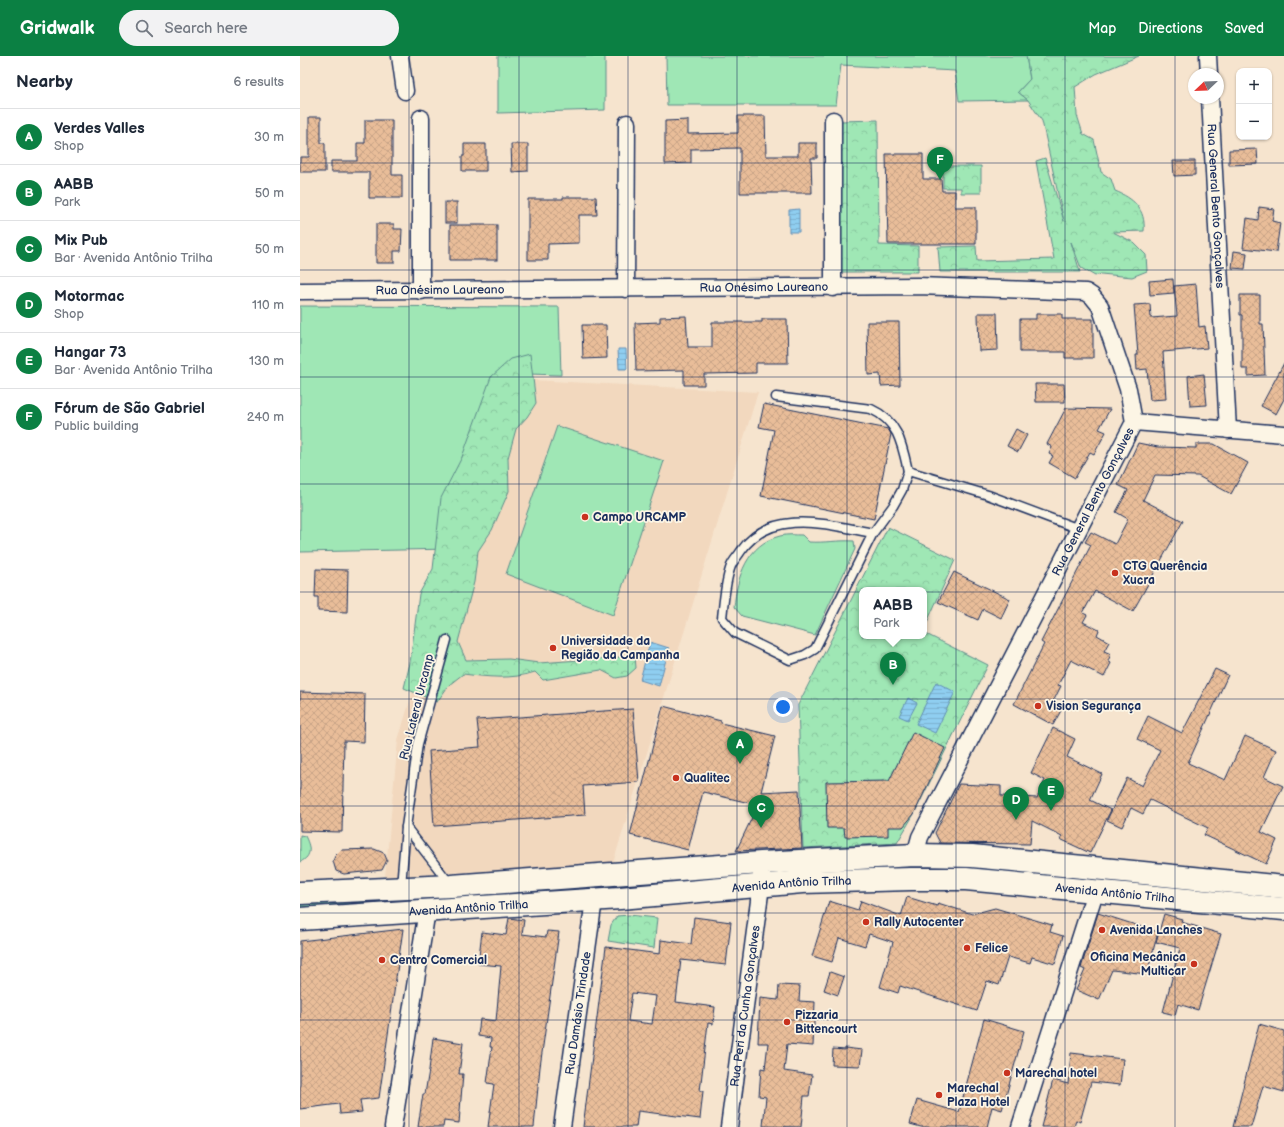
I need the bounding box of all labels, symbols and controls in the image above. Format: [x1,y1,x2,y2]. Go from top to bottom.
search box [119,10,399,46]
text: Gridwalk [20,17,95,40]
icon: search [133,17,155,39]
text: Search here [165,19,248,38]
text: Map [1088,20,1116,37]
text: Directions [1138,20,1203,37]
text: Saved [1225,20,1264,37]
north arrow [1188,68,1224,104]
map controls [1236,68,1272,140]
button: + [1236,68,1272,104]
text: Nearby [16,72,73,92]
text: 6 results [234,74,284,90]
button: − [1236,104,1272,140]
text: Verdes Valles [54,119,145,138]
street label: Rua General Bento Gonçalves [1204,123,1228,289]
text: A [25,129,33,145]
text: 30 m [254,129,284,145]
text: Shop [54,138,84,154]
pin: F [927,147,953,180]
text: AABB [54,175,93,194]
text: B [24,185,34,201]
text: 50 m [255,185,284,201]
text: Park [54,194,80,210]
text: Mix Pub [54,231,108,250]
text: C [24,241,34,257]
text: 50 m [255,241,284,257]
text: Bar · Avenida Antônio Trilha [54,250,213,266]
street label: Rua Onésimo Laureano [699,279,829,295]
street label: Rua Onésimo Laureano [375,282,505,298]
text: Motormac [54,287,124,306]
text: D [24,297,34,313]
text: 110 m [252,297,284,313]
text: Shop [54,306,84,322]
text: Hangar 73 [54,343,126,362]
text: E [25,353,33,369]
text: 130 m [249,353,284,369]
text: Bar · Avenida Antônio Trilha [54,362,213,378]
text: Fórum de São Gabriel [54,399,205,418]
text: F [25,409,33,425]
text: 240 m [247,409,284,425]
text: Public building [54,418,139,434]
street label: Rua General Bento Gonçalves [1048,425,1137,578]
place label: Campo URCAMP [593,510,687,525]
marker: Campo URCAMP [580,512,590,522]
place label: CTG Querência Xucra [1123,559,1208,588]
marker: CTG Querência Xucra [1110,568,1120,578]
popup [859,587,927,639]
text: AABB [873,596,913,615]
text: Park [873,615,899,631]
place label: Universidade da Região da Campanha [561,634,680,663]
marker: Universidade da Região da Campanha [548,643,558,653]
street label: Rua Lateral Urcamp [397,652,437,762]
pin: B [880,652,906,685]
your location [773,697,793,717]
place label: Vision Segurança [1046,699,1141,714]
marker: Vision Segurança [1033,701,1043,711]
pin: A [727,731,753,764]
place label: Qualitec [684,771,730,786]
marker: Qualitec [671,773,681,783]
pin: E [1038,778,1064,811]
pin: D [1003,787,1029,820]
pin: C [748,795,774,828]
street label: Avenida Antônio Trilha [731,873,852,896]
street label: Avenida Antônio Trilha [1055,880,1175,906]
street label: Avenida Antônio Trilha [408,897,529,919]
place label: Rally Autocenter [874,915,964,930]
marker: Rally Autocenter [861,917,871,927]
place label: Avenida Lanches [1109,923,1202,938]
street label: Rua Peri da Cunha Gonçalves [727,924,763,1088]
marker: Avenida Lanches [1097,925,1107,935]
place label: Felice [975,941,1008,956]
marker: Felice [962,943,972,953]
place label: Oficina Mecânica Multicar [1090,950,1186,979]
street label: Rua Damásio Trindade [562,951,594,1076]
place label: Centro Comercial [390,953,487,968]
marker: Centro Comercial [377,955,387,965]
marker: Oficina Mecânica Multicar [1189,959,1199,969]
place label: Pizzaria Bittencourt [795,1008,857,1037]
marker: Pizzaria Bittencourt [782,1017,792,1027]
place label: Marechal hotel [1015,1066,1097,1081]
marker: Marechal hotel [1002,1068,1012,1078]
place label: Marechal Plaza Hotel [947,1081,1010,1110]
marker: Marechal Plaza Hotel [934,1090,944,1100]

